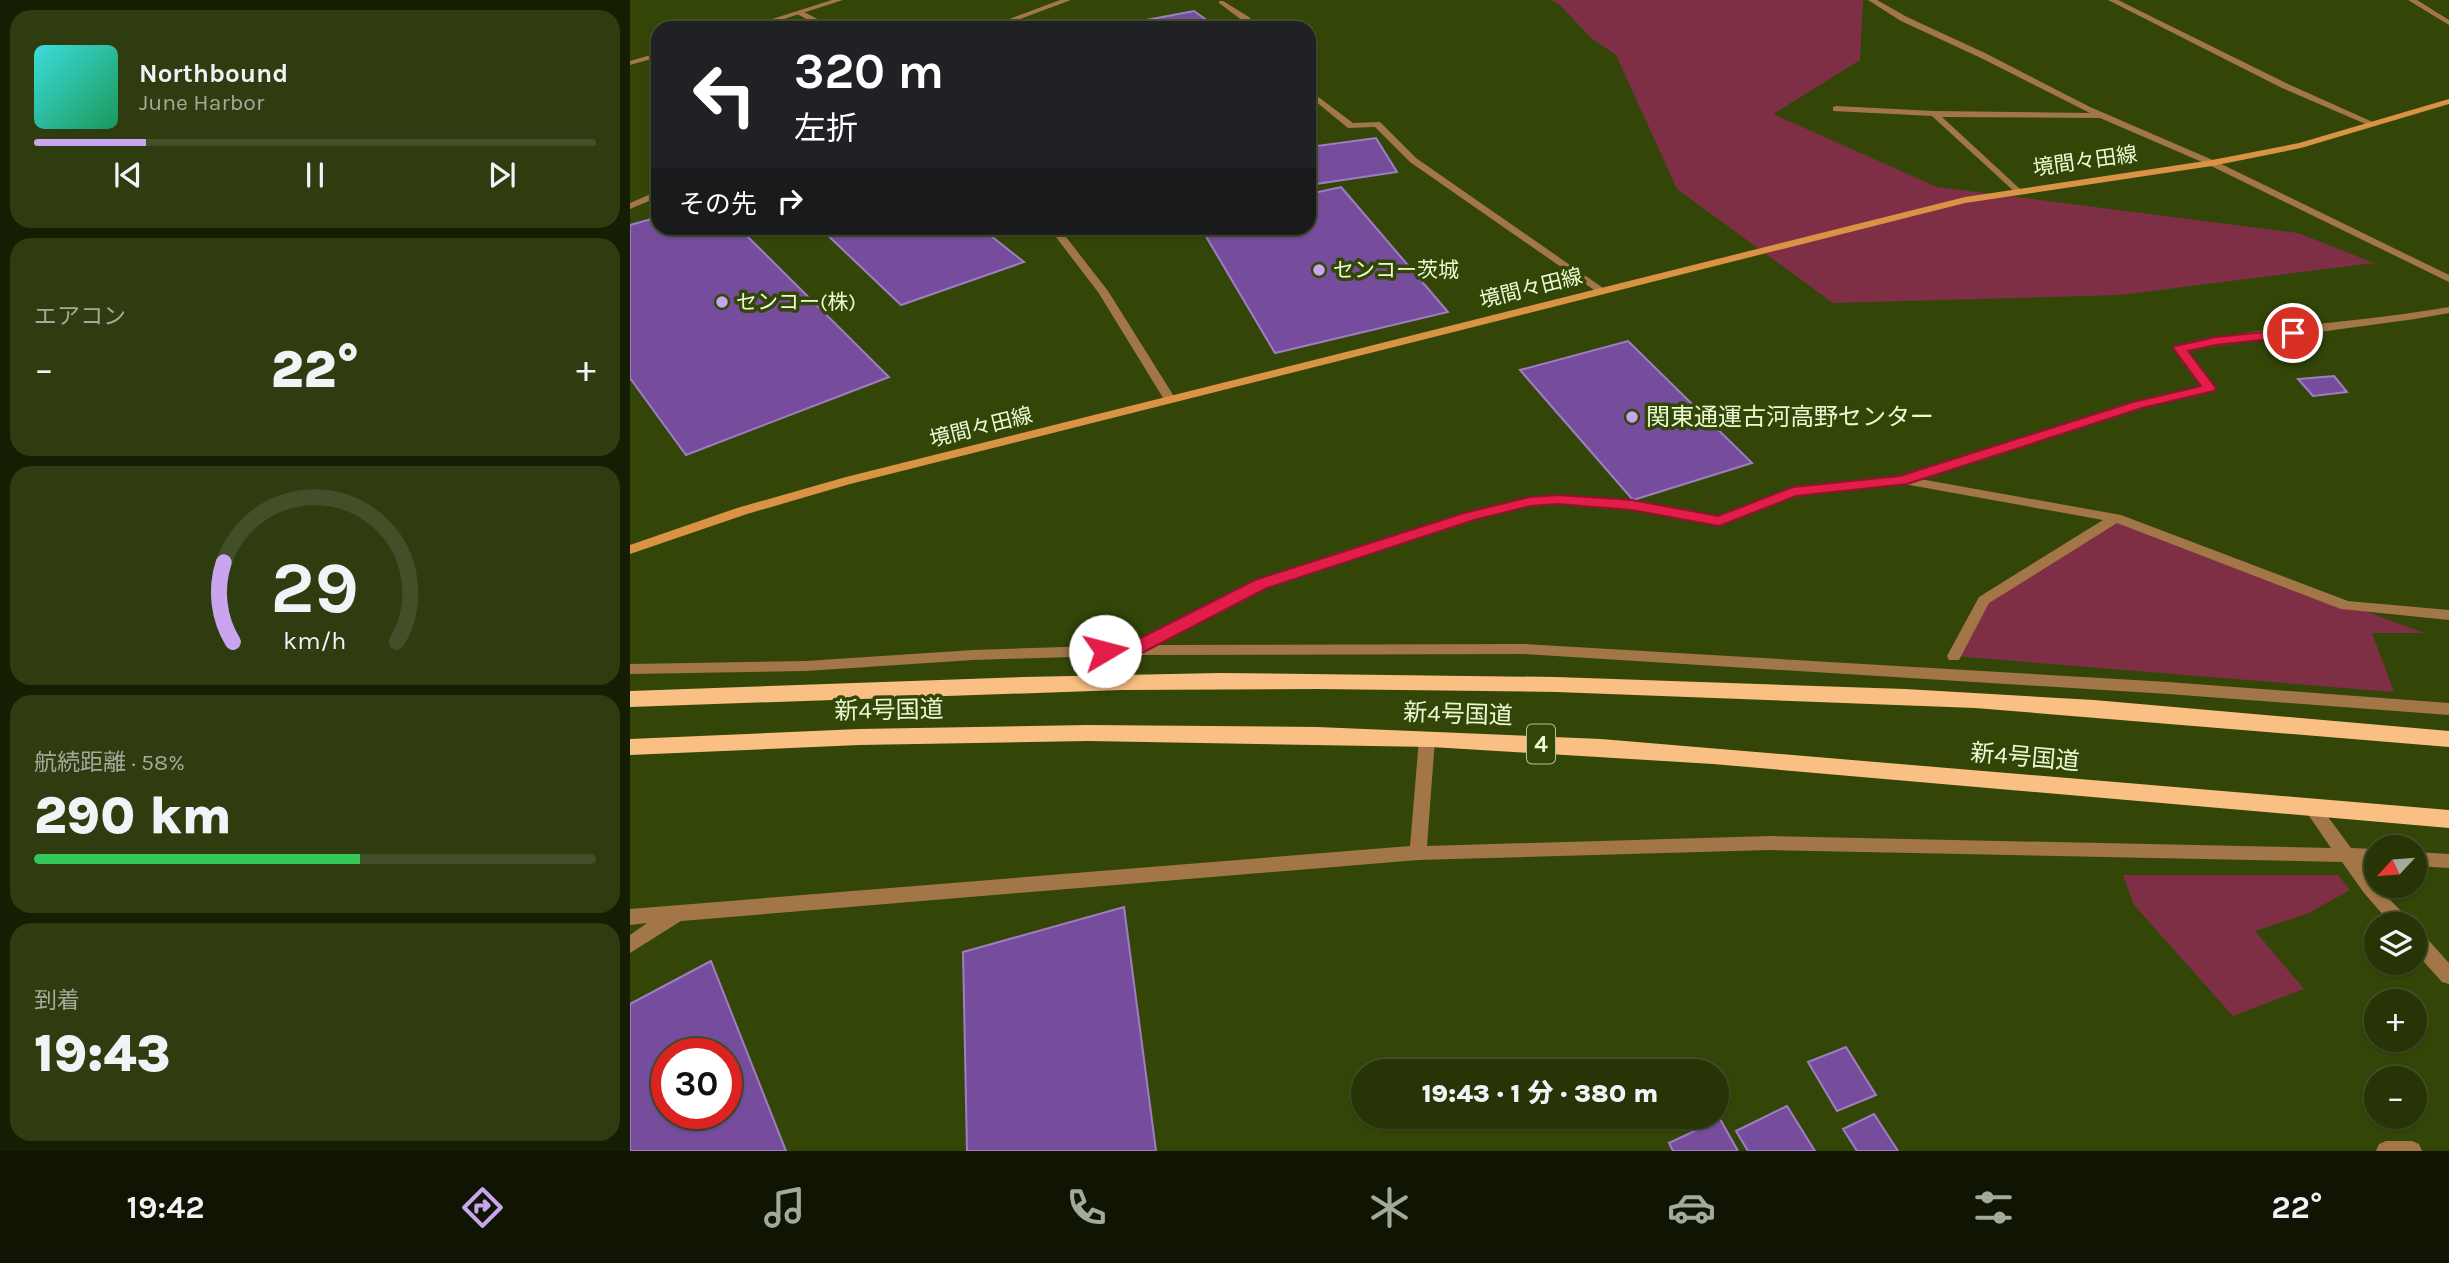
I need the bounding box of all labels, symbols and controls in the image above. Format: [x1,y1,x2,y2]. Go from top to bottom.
text: 320 m [794,43,944,100]
icon: left [679,49,770,140]
text: Northbound [139,58,288,89]
text: June Harbor [139,89,264,116]
text: 左折 [794,110,858,147]
street label: 境間々田線 [2031,142,2139,180]
icon: previous [109,156,147,194]
icon: pause [296,156,334,194]
icon: next [483,156,521,194]
icon: right [771,182,809,220]
text: その先 [679,189,757,220]
place label: センコー茨城 [1333,258,1459,282]
marker: センコー茨城 [1311,262,1327,278]
street label: 境間々田線 [1477,264,1585,312]
place label: センコー(株) [736,290,856,314]
marker: センコー(株) [714,294,730,310]
text: エアコン [34,303,126,330]
pin [2263,303,2323,363]
icon: arrive [2274,314,2312,352]
text: 22° [271,339,359,400]
text: − [34,347,54,392]
text: + [576,347,596,392]
street label: 境間々田線 [927,403,1035,451]
place label: 関東通運古河高野センター [1646,403,1934,431]
marker: 関東通運古河高野センター [1624,409,1640,425]
text: 29 [271,545,359,630]
position arrow [1068,614,1142,688]
text: km/h [283,625,347,654]
street label: 新4号国道 [834,695,944,725]
street label: 新4号国道 [1403,698,1513,730]
road number: 4 [1527,724,1555,764]
street label: 新4号国道 [1969,738,2081,776]
text: 航続距離 · 58% [34,749,185,776]
text: 290 km [34,785,232,846]
north arrow [2364,835,2427,898]
map controls [2364,835,2427,1129]
button: layers [2364,912,2427,975]
text: 到着 [34,987,80,1014]
button: + [2364,989,2427,1052]
text: 19:43 [34,1023,170,1084]
speed limit sign: 30 [651,1038,742,1129]
button: − [2364,1066,2427,1129]
text: 19:43 · 1 分 · 380 m [1422,1078,1658,1109]
icon: directions [458,1183,507,1232]
icon: music [760,1183,809,1232]
icon: phone [1062,1183,1111,1232]
icon: climate [1365,1183,1414,1232]
icon: car [1667,1183,1716,1232]
icon: filters [1969,1183,2018,1232]
text: 19:42 [127,1189,205,1226]
text: 22° [2271,1189,2322,1226]

